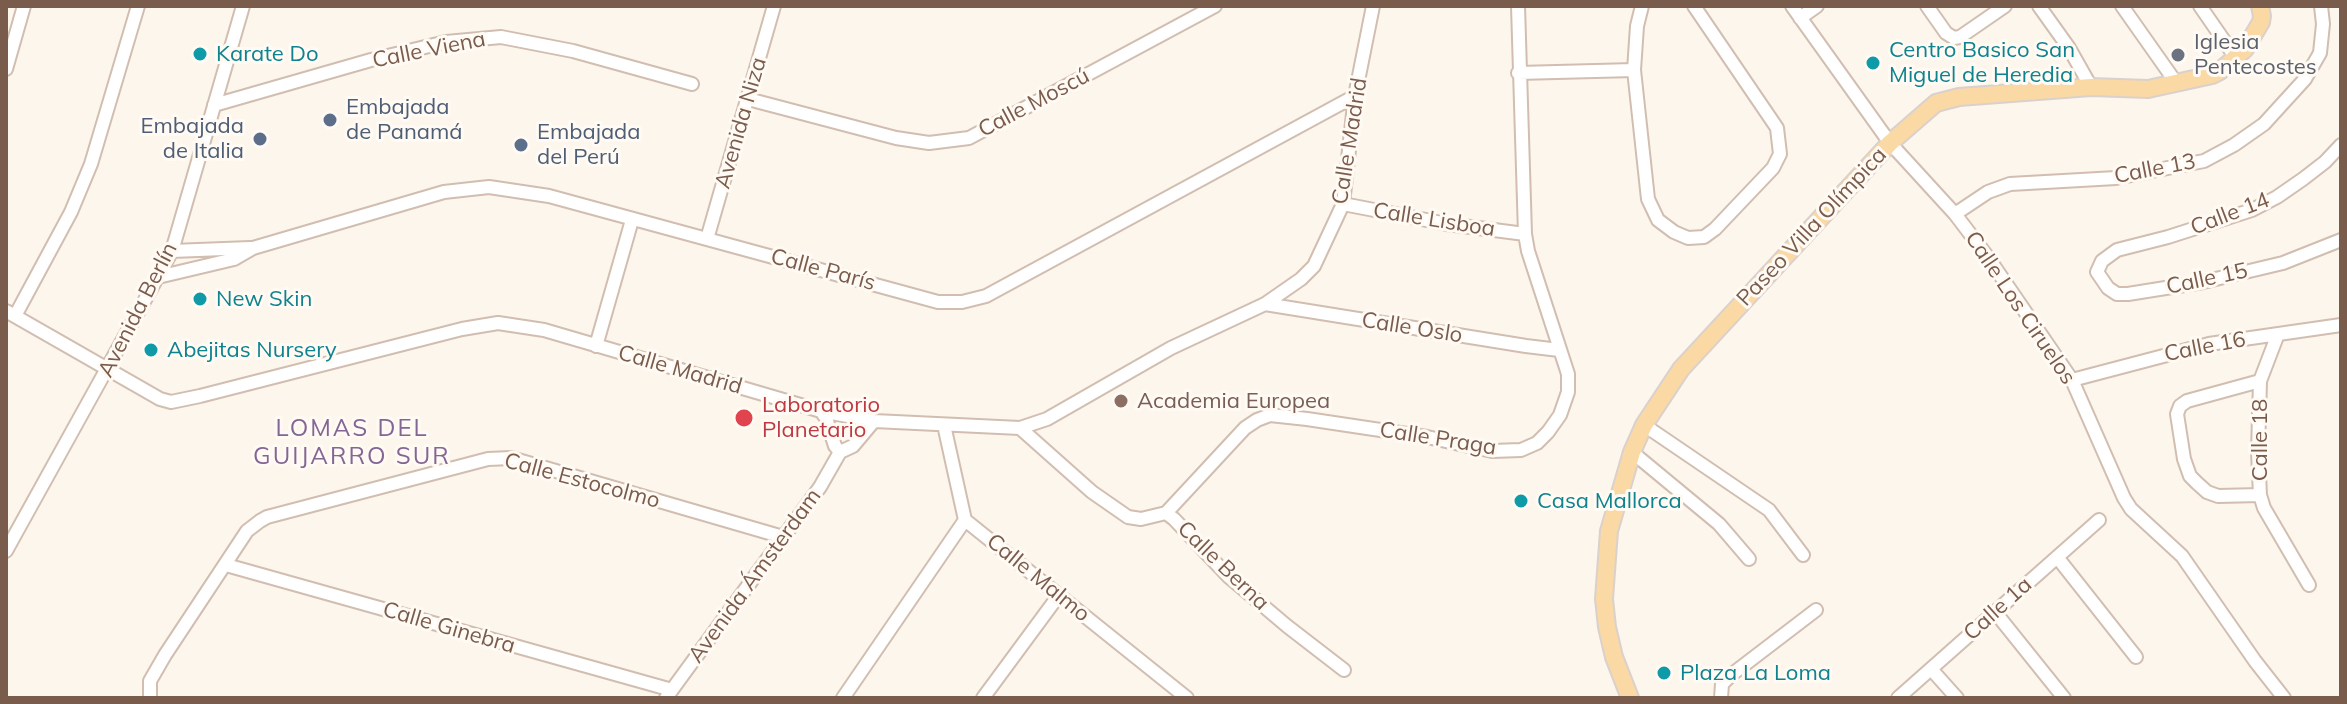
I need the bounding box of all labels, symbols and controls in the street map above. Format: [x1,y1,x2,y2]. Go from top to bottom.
street label: Calle Viena [370,26,488,74]
place label: Iglesia Pentecostes [2194,29,2317,80]
place label: Centro Basico San Miguel de Heredia [1889,37,2075,88]
place label: Karate Do [216,41,319,67]
marker: Karate Do [191,45,209,63]
marker: Iglesia Pentecostes [2169,46,2187,64]
street label: Avenida Niza [710,54,772,192]
marker: Centro Basico San Miguel de Heredia [1864,54,1882,72]
street label: Calle Moscú [974,63,1094,143]
street label: Calle Madrid [1327,76,1373,206]
place label: Embajada de Panamá [346,94,463,146]
marker: Embajada de Panamá [321,111,339,129]
place label: Embajada de Italia [141,113,244,164]
place label: Embajada del Perú [537,119,640,170]
marker: Embajada de Italia [251,130,269,148]
marker: Embajada del Perú [512,136,530,154]
street label: Paseo Villa Olímpica [1732,142,1892,312]
street label: Calle 13 [2112,148,2198,190]
street label: Calle 14 [2187,187,2273,241]
street label: Calle Lisboa [1371,197,1497,243]
street label: Calle Los Ciruelos [1959,226,2081,390]
street label: Avenida Berlín [93,238,183,382]
street label: Calle París [768,243,878,297]
street label: Calle 15 [2164,258,2250,300]
place label: New Skin [216,286,312,312]
marker: New Skin [191,290,209,308]
street label: Calle Oslo [1360,307,1464,349]
street label: Calle 16 [2162,326,2248,368]
place label: Abejitas Nursery [167,337,337,363]
street label: Calle Madrid [615,340,745,400]
marker: Abejitas Nursery [142,341,160,359]
place label: Academia Europea [1137,388,1330,414]
place label: Laboratorio Planetario [762,392,880,444]
marker: Academia Europea [1112,392,1130,410]
street label: Calle 18 [2247,399,2273,481]
marker: Laboratorio Planetario [733,407,755,429]
district label: LOMAS DEL GUIJARRO SUR [253,415,451,471]
street label: Calle Praga [1378,417,1498,461]
street label: Calle Estocolmo [501,448,663,514]
street label: Avenida Ámsterdam [683,484,827,668]
place label: Casa Mallorca [1537,488,1682,514]
marker: Casa Mallorca [1512,492,1530,510]
street label: Calle Berna [1172,516,1274,616]
street label: Calle Malmo [981,528,1095,628]
street label: Calle 1a [1959,572,2037,646]
street label: Calle Ginebra [380,596,518,660]
place label: Plaza La Loma [1680,660,1831,686]
marker: Plaza La Loma [1655,664,1673,682]

